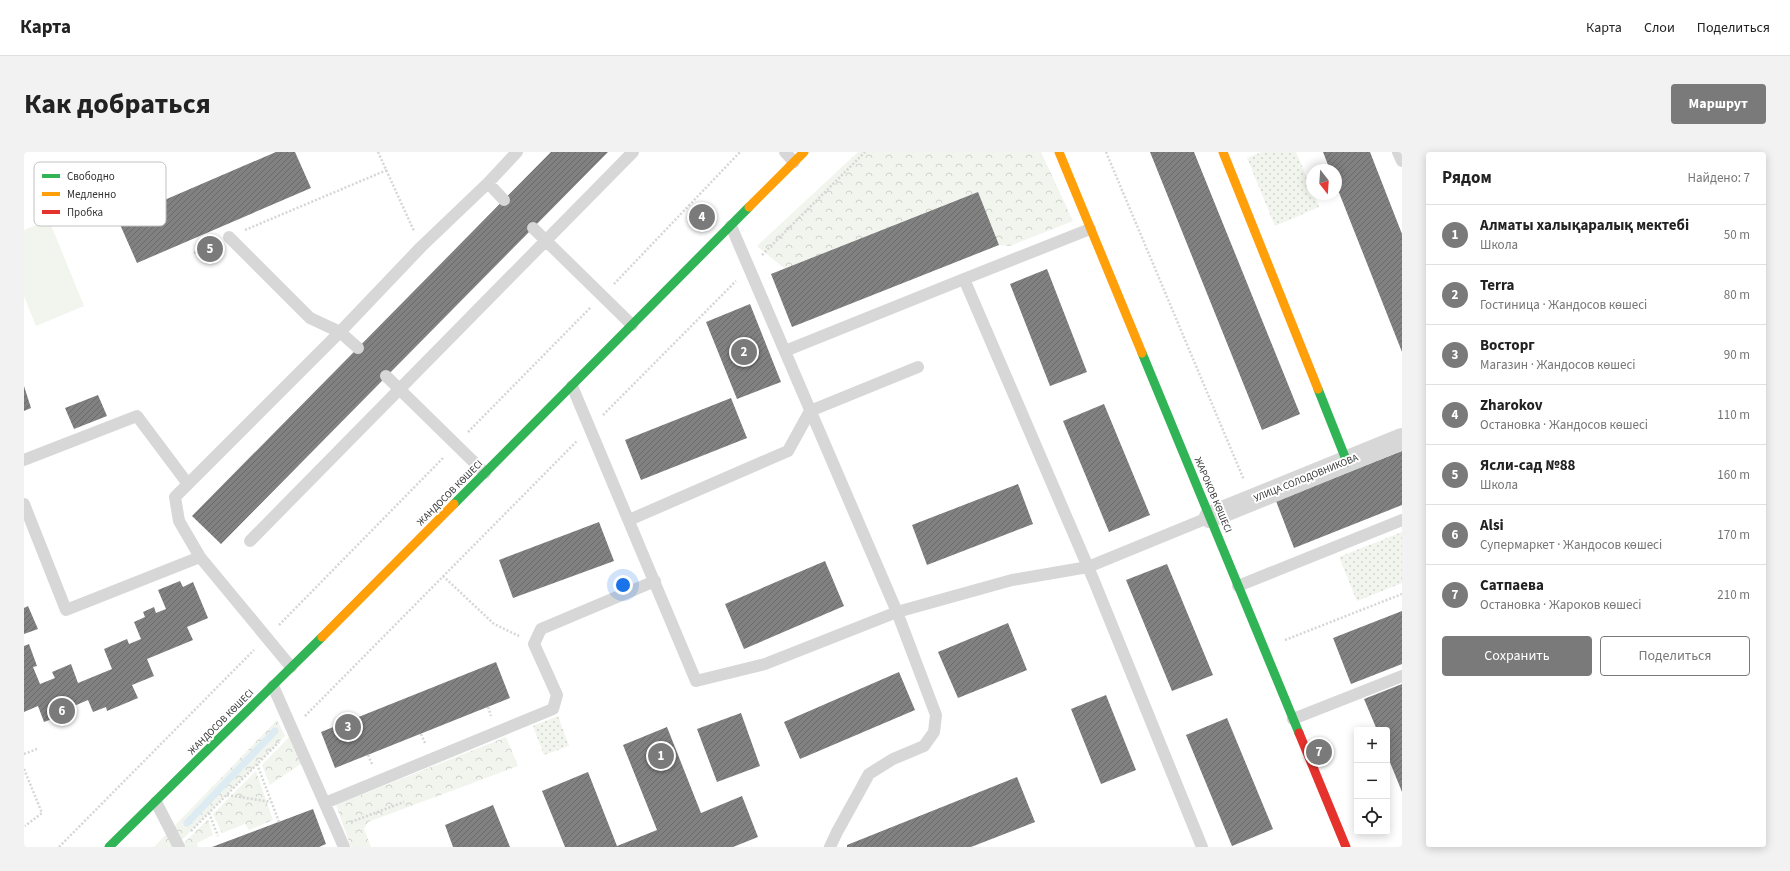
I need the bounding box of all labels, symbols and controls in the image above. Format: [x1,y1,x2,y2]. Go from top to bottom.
text: Карта [20,14,71,41]
text: Карта [1586,18,1622,38]
text: Слои [1644,18,1675,38]
text: Поделиться [1697,18,1770,38]
text: Как добраться [24,84,211,124]
button: Маршрут [1671,84,1766,124]
legend [34,162,166,226]
north arrow [1306,164,1342,200]
text: Рядом [1442,166,1492,190]
text: Свободно [67,169,115,184]
text: Найдено: 7 [1688,169,1750,187]
text: Медленно [67,187,116,202]
pin: 4 [689,202,715,232]
text: Пробка [67,205,103,220]
text: Алматы халықаралық мектебі [1480,215,1689,236]
text: 1 [1452,226,1458,244]
text: 50 m [1724,226,1750,244]
pin: 5 [197,234,223,264]
text: Школа [1480,236,1518,254]
text: Terra [1480,275,1514,296]
text: 2 [1452,286,1458,304]
text: 80 m [1724,286,1750,304]
text: Гостиница · Жандосов көшесі [1480,296,1647,314]
text: Восторг [1480,335,1535,356]
pin: 2 [731,337,757,367]
text: 3 [1452,346,1458,364]
text: 90 m [1724,346,1750,364]
text: Магазин · Жандосов көшесі [1480,356,1636,374]
text: Zharokov [1480,395,1543,416]
text: 4 [1452,406,1458,424]
text: 110 m [1717,406,1750,424]
text: Остановка · Жандосов көшесі [1480,416,1648,434]
street label: УЛИЦА СОЛОДОВНИКОВА [1252,450,1361,505]
street label: ЖАРОКОВ КӨШЕСІ [1191,455,1235,535]
text: Ясли-сад №88 [1480,455,1576,476]
street label: ЖАНДОСОВ КӨШЕСІ [414,457,486,529]
text: 5 [1452,466,1458,484]
text: 160 m [1717,466,1750,484]
text: Школа [1480,476,1518,494]
text: Alsi [1480,515,1504,536]
text: 6 [1452,526,1458,544]
text: 170 m [1717,526,1750,544]
text: Супермаркет · Жандосов көшесі [1480,536,1662,554]
your location [613,575,633,595]
text: Сатпаева [1480,575,1544,596]
text: 7 [1452,586,1458,604]
text: 210 m [1717,586,1750,604]
text: Остановка · Жароков көшесі [1480,596,1642,614]
button: Сохранить [1442,636,1592,676]
button: Поделиться [1600,636,1750,676]
street label: ЖАНДОСОВ КӨШЕСІ [185,686,257,758]
pin: 6 [49,696,75,726]
pin: 3 [335,712,361,742]
map controls [1354,727,1390,835]
button: + [1354,727,1390,763]
pin: 7 [1306,737,1332,767]
pin: 1 [648,741,674,771]
button: − [1354,763,1390,799]
button: locate [1354,799,1390,835]

